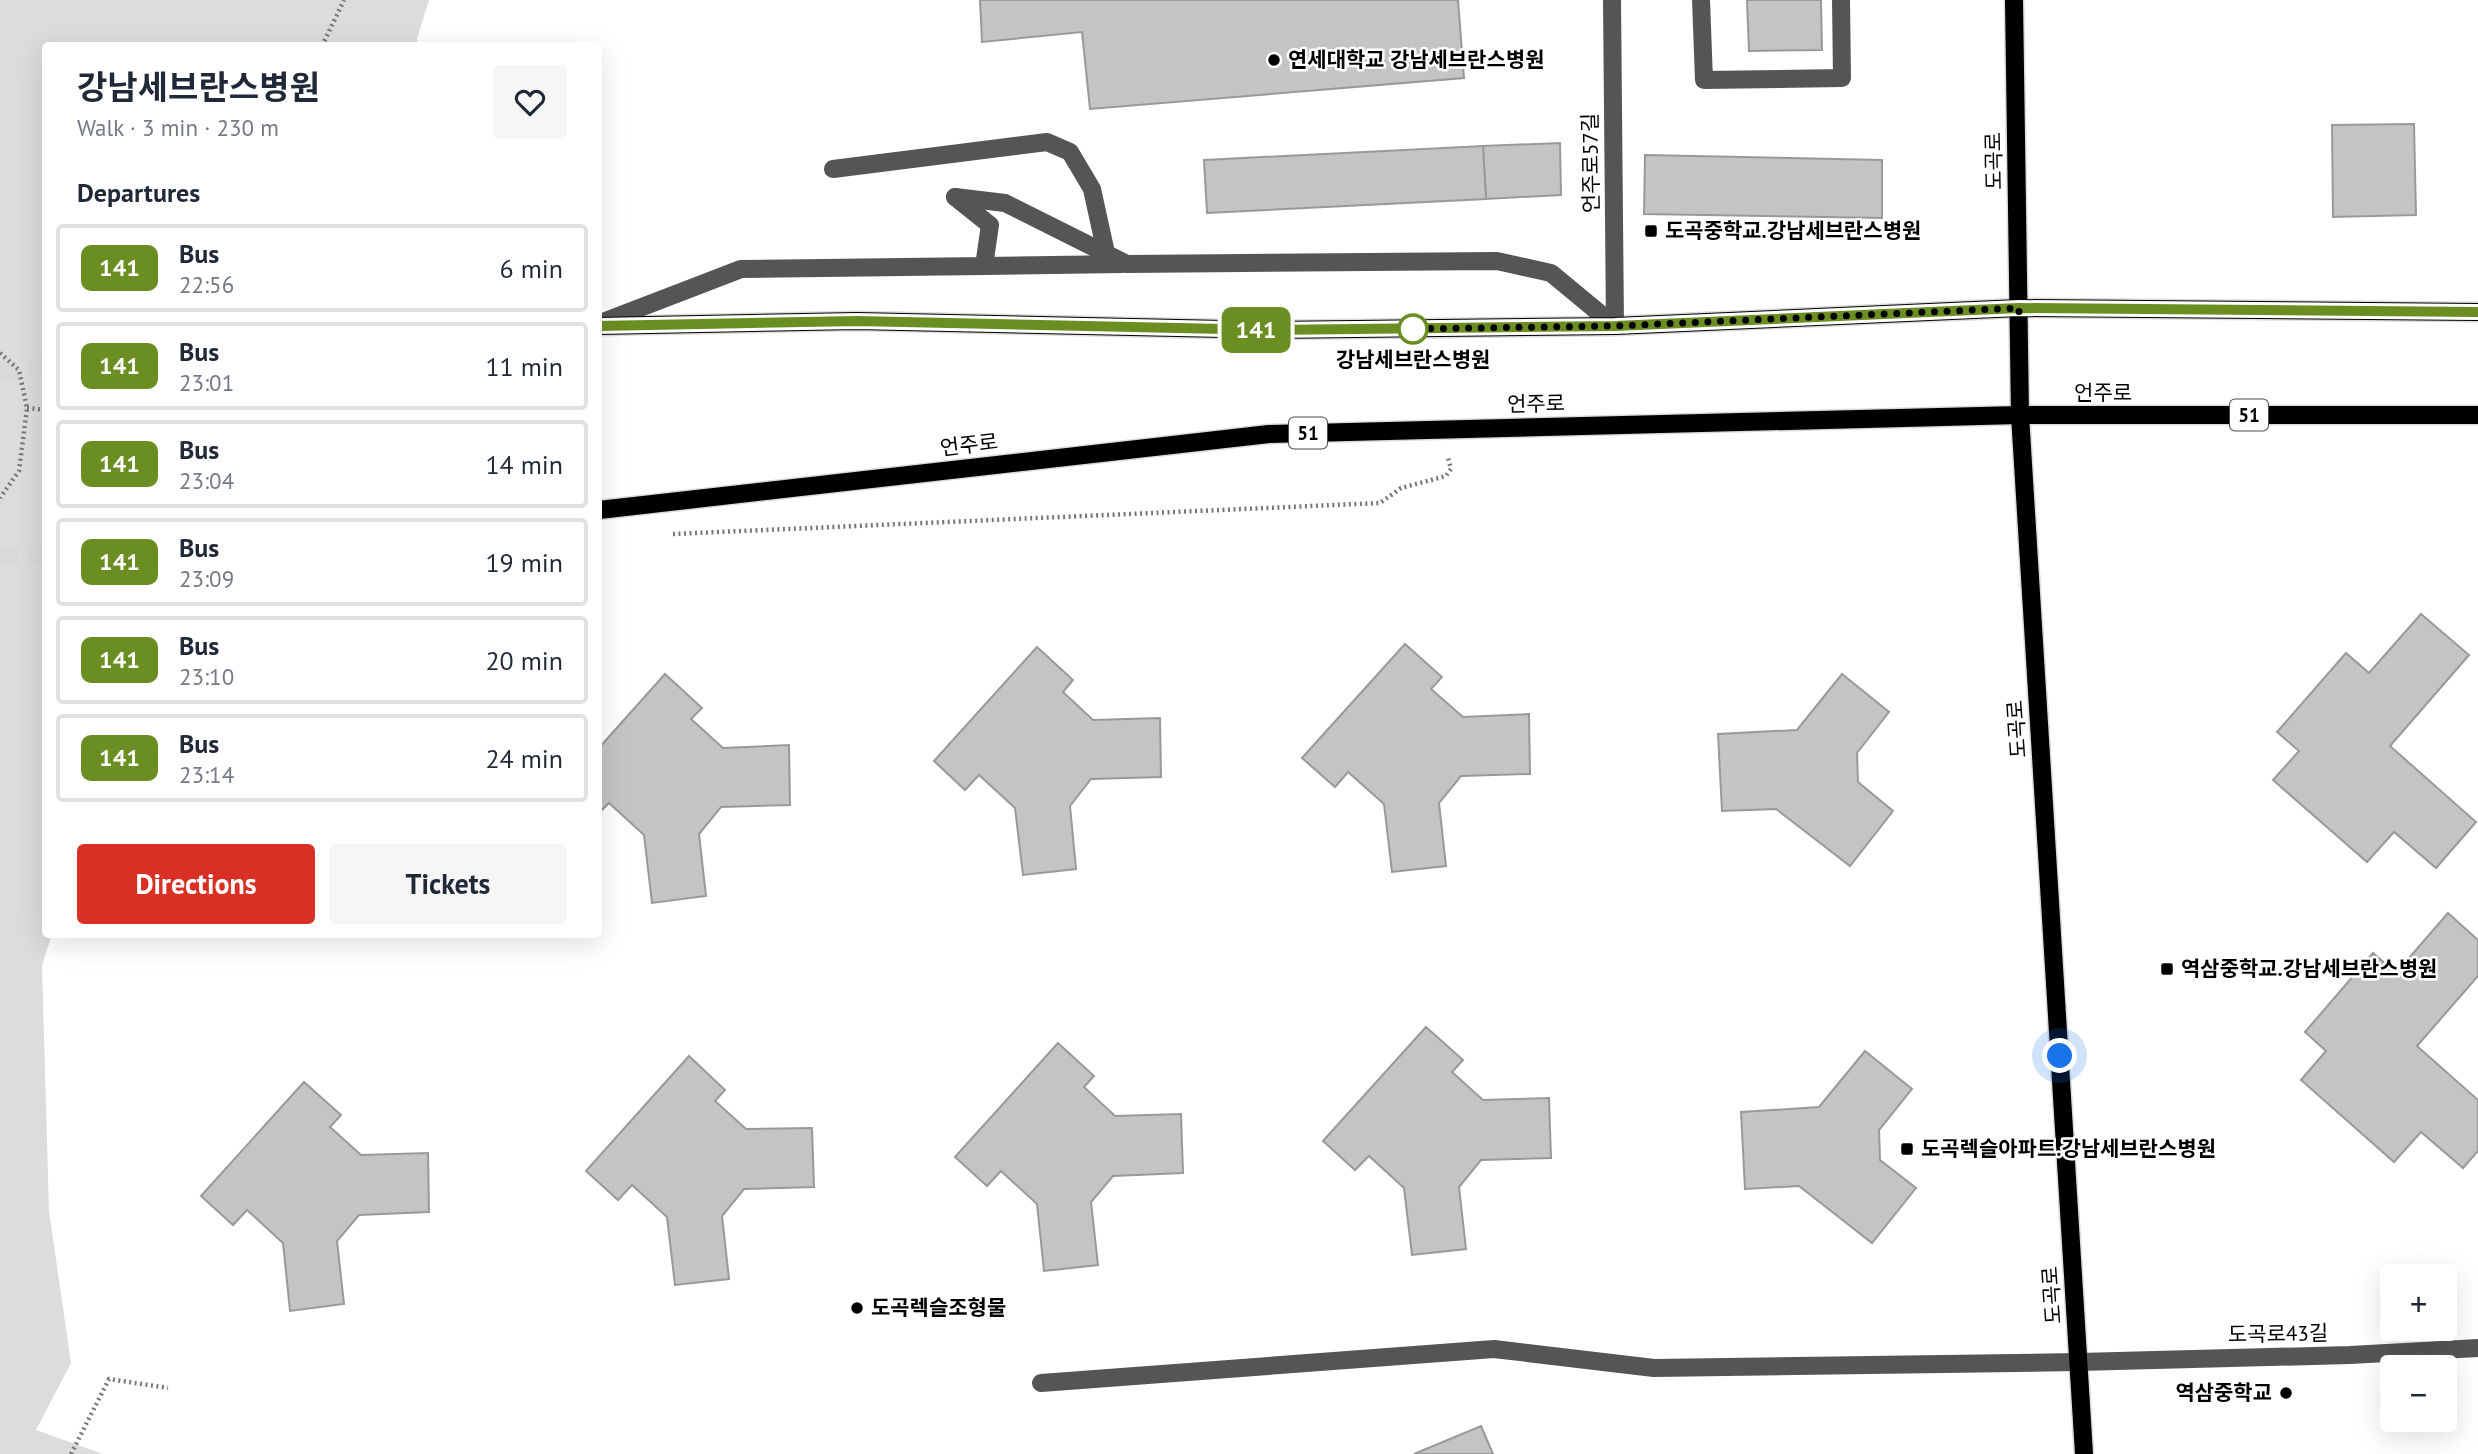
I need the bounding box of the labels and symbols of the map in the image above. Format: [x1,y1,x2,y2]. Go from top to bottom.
place label: 연세대학교 강남세브란스병원 [1288,46,1544,73]
marker: 연세대학교 강남세브란스병원 [1266,52,1282,68]
street label: 언주로57길 [1576,113,1605,213]
street label: 도곡로 [1979,132,2008,190]
place label: 도곡중학교.강남세브란스병원 [1665,217,1921,244]
marker: 도곡중학교.강남세브란스병원 [1643,223,1659,239]
line badge: 141 [1216,307,1296,353]
marker: 강남세브란스병원 [1398,314,1428,344]
place label: 강남세브란스병원 [1336,346,1490,373]
street label: 언주로 [2074,379,2132,406]
street label: 언주로 [1507,389,1565,418]
road number: 51 [2230,400,2268,430]
road number: 51 [1289,418,1327,448]
street label: 언주로 [939,428,999,461]
street label: 도곡로 [2001,699,2032,759]
place label: 역삼중학교.강남세브란스병원 [2181,955,2437,982]
marker: 역삼중학교.강남세브란스병원 [2159,961,2175,977]
your location [2042,1038,2077,1073]
place label: 도곡렉슬아파트.강남세브란스병원 [1921,1135,2216,1162]
marker: 도곡렉슬아파트.강남세브란스병원 [1899,1141,1915,1157]
street label: 도곡로 [2036,1265,2067,1325]
place label: 도곡렉슬조형물 [871,1294,1006,1321]
marker: 도곡렉슬조형물 [849,1300,865,1316]
street label: 도곡로43길 [2228,1319,2328,1348]
place label: 역삼중학교 [2175,1379,2272,1406]
marker: 역삼중학교 [2278,1385,2294,1401]

